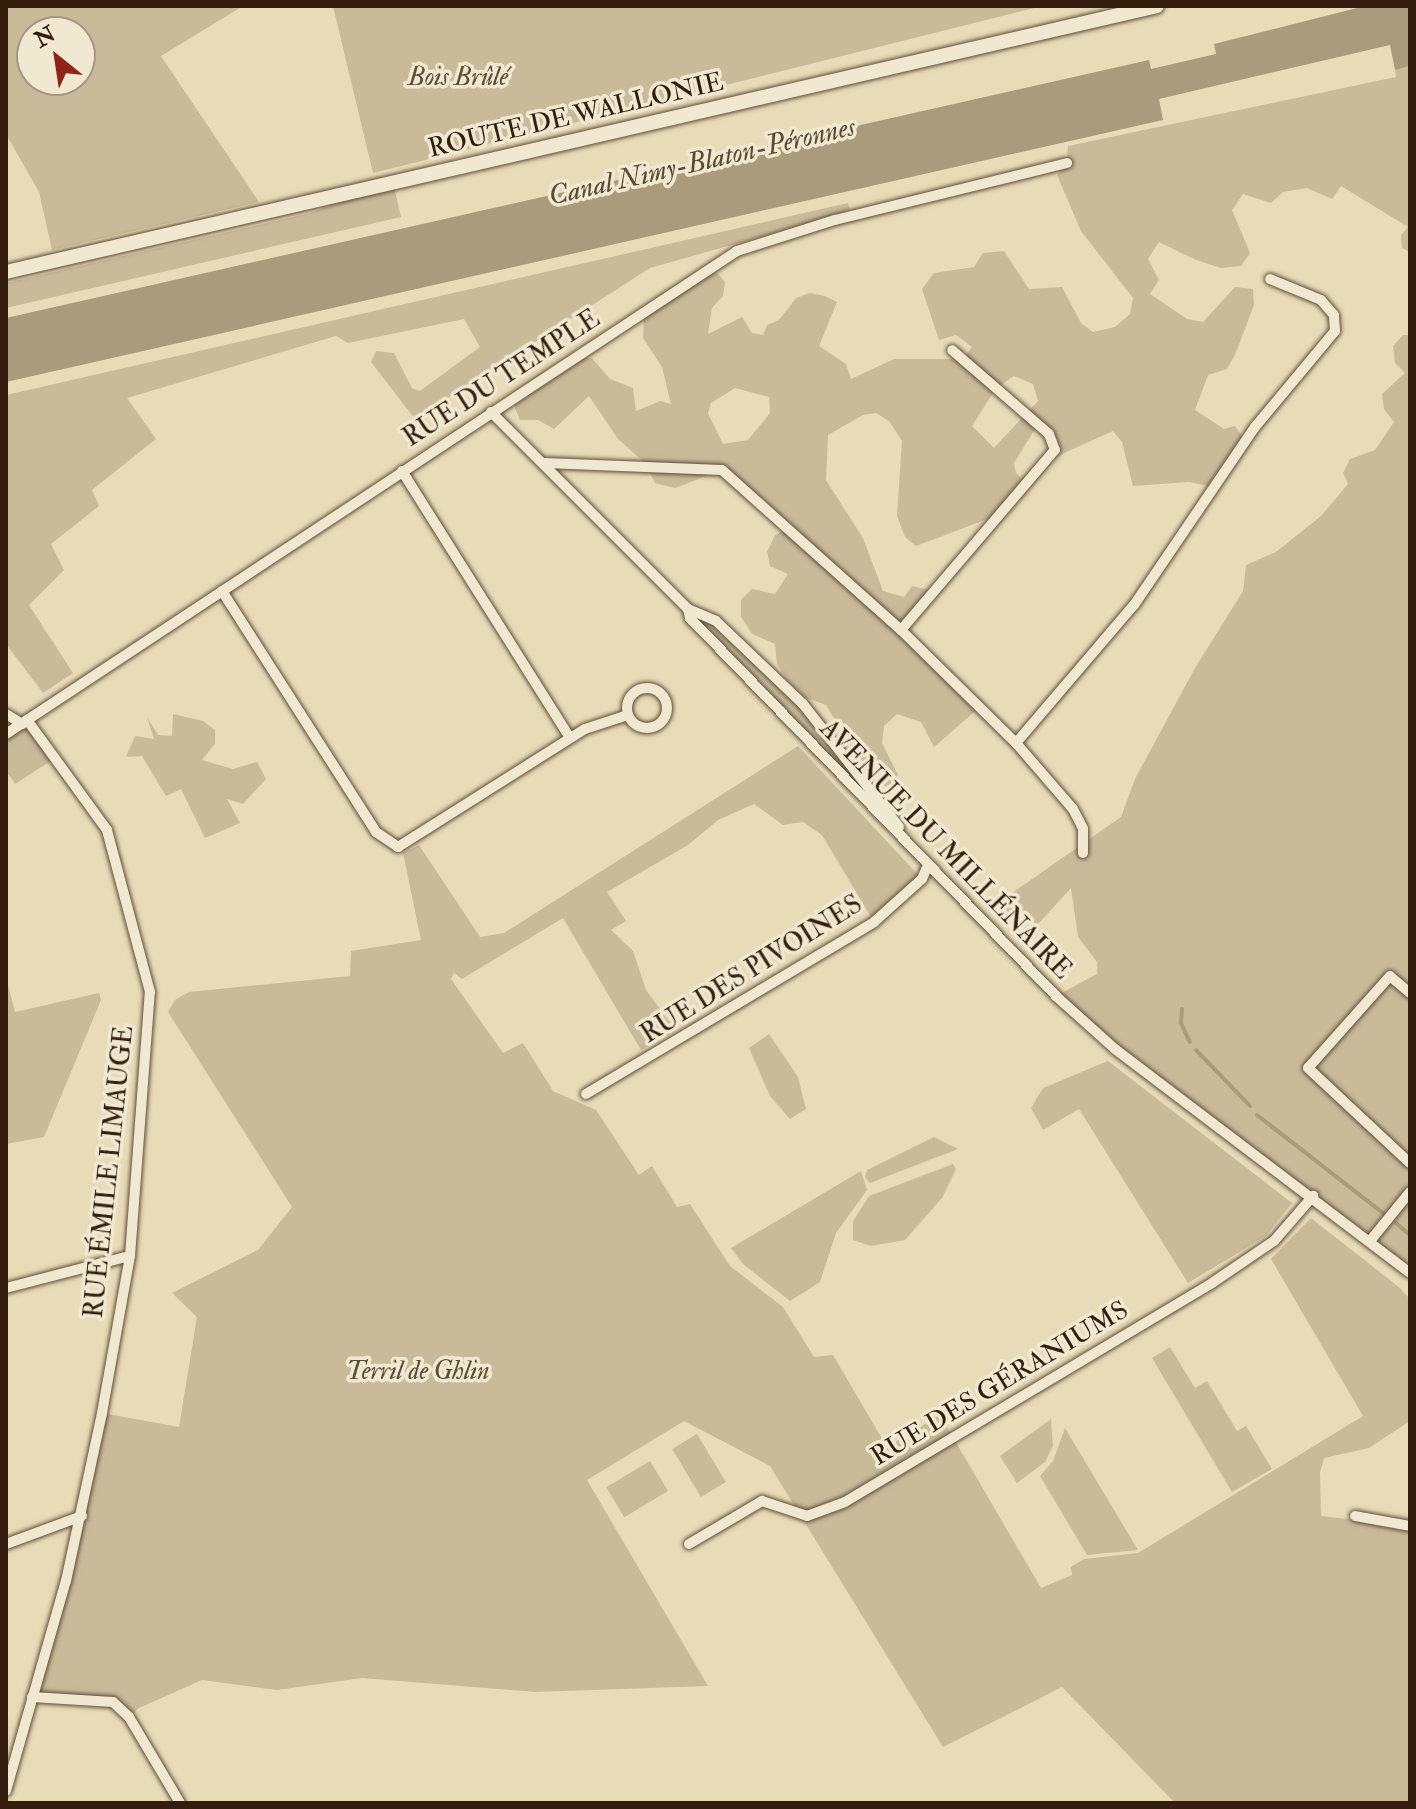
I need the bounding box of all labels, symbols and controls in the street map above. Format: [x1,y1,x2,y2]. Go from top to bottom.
north arrow [16,16,96,96]
text: N [29,20,61,54]
park label: Bois Brûlé [408,62,508,94]
street label: ROUTE DE WALLONIE [425,67,727,165]
water label: Canal Nimy-Blaton-Péronnes [545,110,859,214]
street label: RUE DU TEMPLE [398,304,606,454]
street label: AVENUE DU MILLÉNAIRE [813,714,1077,986]
street label: RUE DES PIVOINES [636,889,868,1051]
street label: RUE ÉMILE LIMAUGE [79,1024,141,1320]
street label: RUE DES GÉRANIUMS [866,1295,1134,1473]
park label: Terril de Ghlin [346,1356,490,1388]

